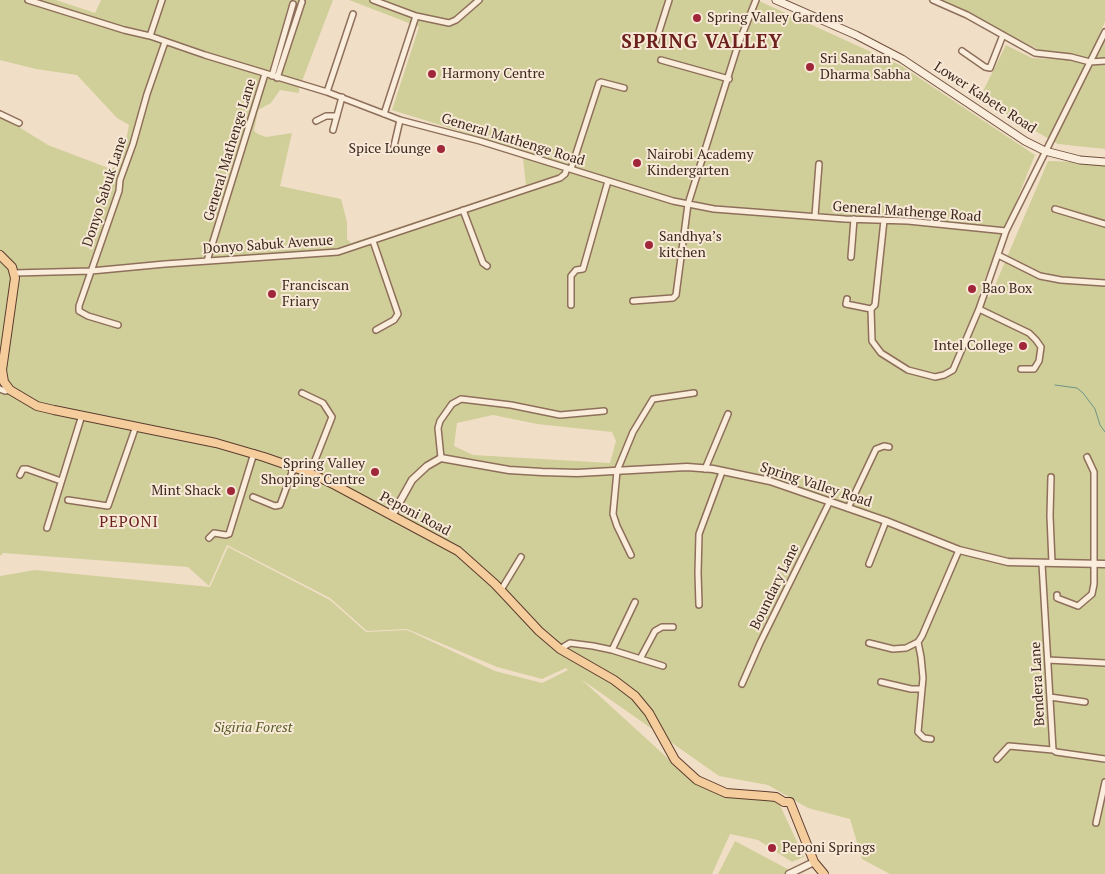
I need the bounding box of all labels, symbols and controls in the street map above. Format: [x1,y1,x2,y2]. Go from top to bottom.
place label: Spring Valley Gardens [707,10,844,26]
marker: Spring Valley Gardens [691,12,703,24]
district label: SPRING VALLEY [620,32,784,54]
place label: Sri Sanatan Dharma Sabha [820,51,911,84]
street label: Lower Kabete Road [931,59,1039,137]
marker: Sri Sanatan Dharma Sabha [804,61,816,73]
place label: Harmony Centre [442,66,545,82]
marker: Harmony Centre [426,68,438,80]
street label: General Mathenge Lane [200,77,260,223]
street label: General Mathenge Road [439,110,587,170]
street label: Donyo Sabuk Lane [79,135,131,249]
place label: Spice Lounge [348,141,431,157]
marker: Spice Lounge [435,143,447,155]
place label: Nairobi Academy Kindergarten [647,147,754,180]
marker: Nairobi Academy Kindergarten [631,157,643,169]
street label: General Mathenge Road [832,198,982,226]
place label: Sandhya’s kitchen [659,229,722,262]
street label: Donyo Sabuk Avenue [202,232,334,258]
marker: Sandhya’s kitchen [643,239,655,251]
place label: Franciscan Friary [282,278,349,310]
place label: Bao Box [982,281,1032,297]
marker: Bao Box [966,283,978,295]
marker: Franciscan Friary [266,288,278,300]
place label: Intel College [934,338,1013,354]
marker: Intel College [1017,340,1029,352]
place label: Spring Valley Shopping Centre [261,456,365,488]
street label: Spring Valley Road [758,459,874,511]
marker: Spring Valley Shopping Centre [369,466,381,478]
place label: Mint Shack [151,483,221,499]
marker: Mint Shack [225,485,237,497]
street label: Peponi Road [377,488,453,540]
district label: PEPONI [98,514,160,532]
street label: Boundary Lane [747,541,803,633]
street label: Bendera Lane [1027,641,1049,727]
park label: Sigiria Forest [213,720,293,736]
place label: Peponi Springs [782,840,875,856]
marker: Peponi Springs [766,842,778,854]

